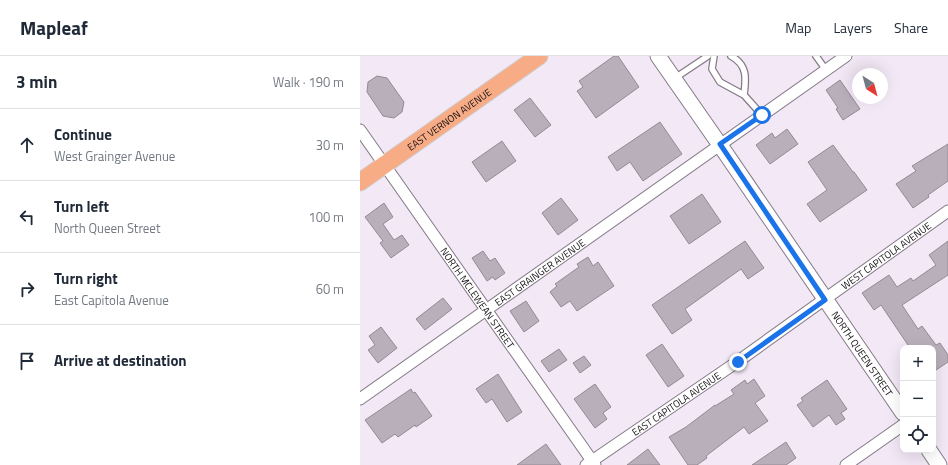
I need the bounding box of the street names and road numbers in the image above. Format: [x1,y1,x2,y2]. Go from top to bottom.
street label: EAST VERNON AVENUE [404,84,495,155]
street label: WEST CAPITOLA AVENUE [838,218,935,293]
street label: EAST GRAINGER AVENUE [492,235,589,310]
street label: NORTH MCLEWEAN STREET [437,245,518,352]
street label: NORTH QUEEN STREET [828,308,897,400]
street label: EAST CAPITOLA AVENUE [629,368,724,440]

